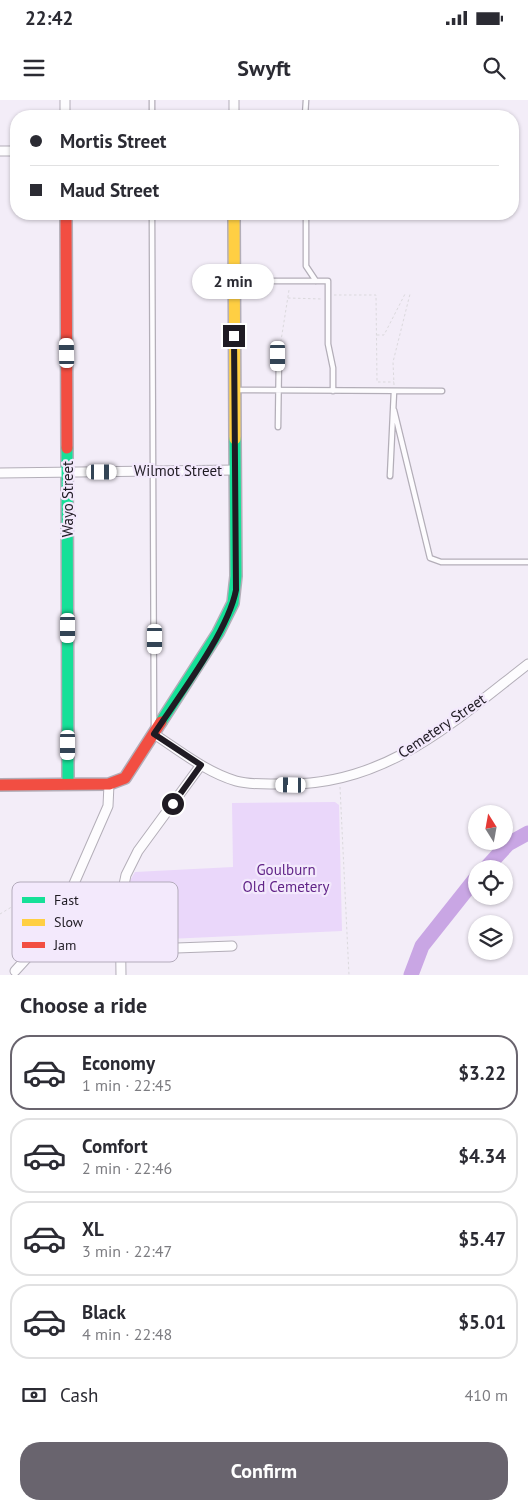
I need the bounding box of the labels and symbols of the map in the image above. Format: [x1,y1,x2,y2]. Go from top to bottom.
callout: 2 min [193,264,275,298]
route end [223,325,245,347]
car [59,338,74,368]
car [270,341,285,371]
street label: Wayo Street [58,461,77,537]
street label: Wilmot Street [134,461,222,480]
car [87,465,117,480]
car [60,613,75,643]
car [147,624,162,654]
street label: Cemetery Street [394,689,489,762]
car [60,730,75,760]
car [275,777,306,793]
route start [162,793,184,815]
north arrow [468,805,512,850]
park label: Goulburn Old Cemetery [243,860,329,896]
legend [12,882,178,962]
text: Fast [54,891,79,909]
text: Slow [54,913,84,931]
text: Jam [53,936,76,954]

